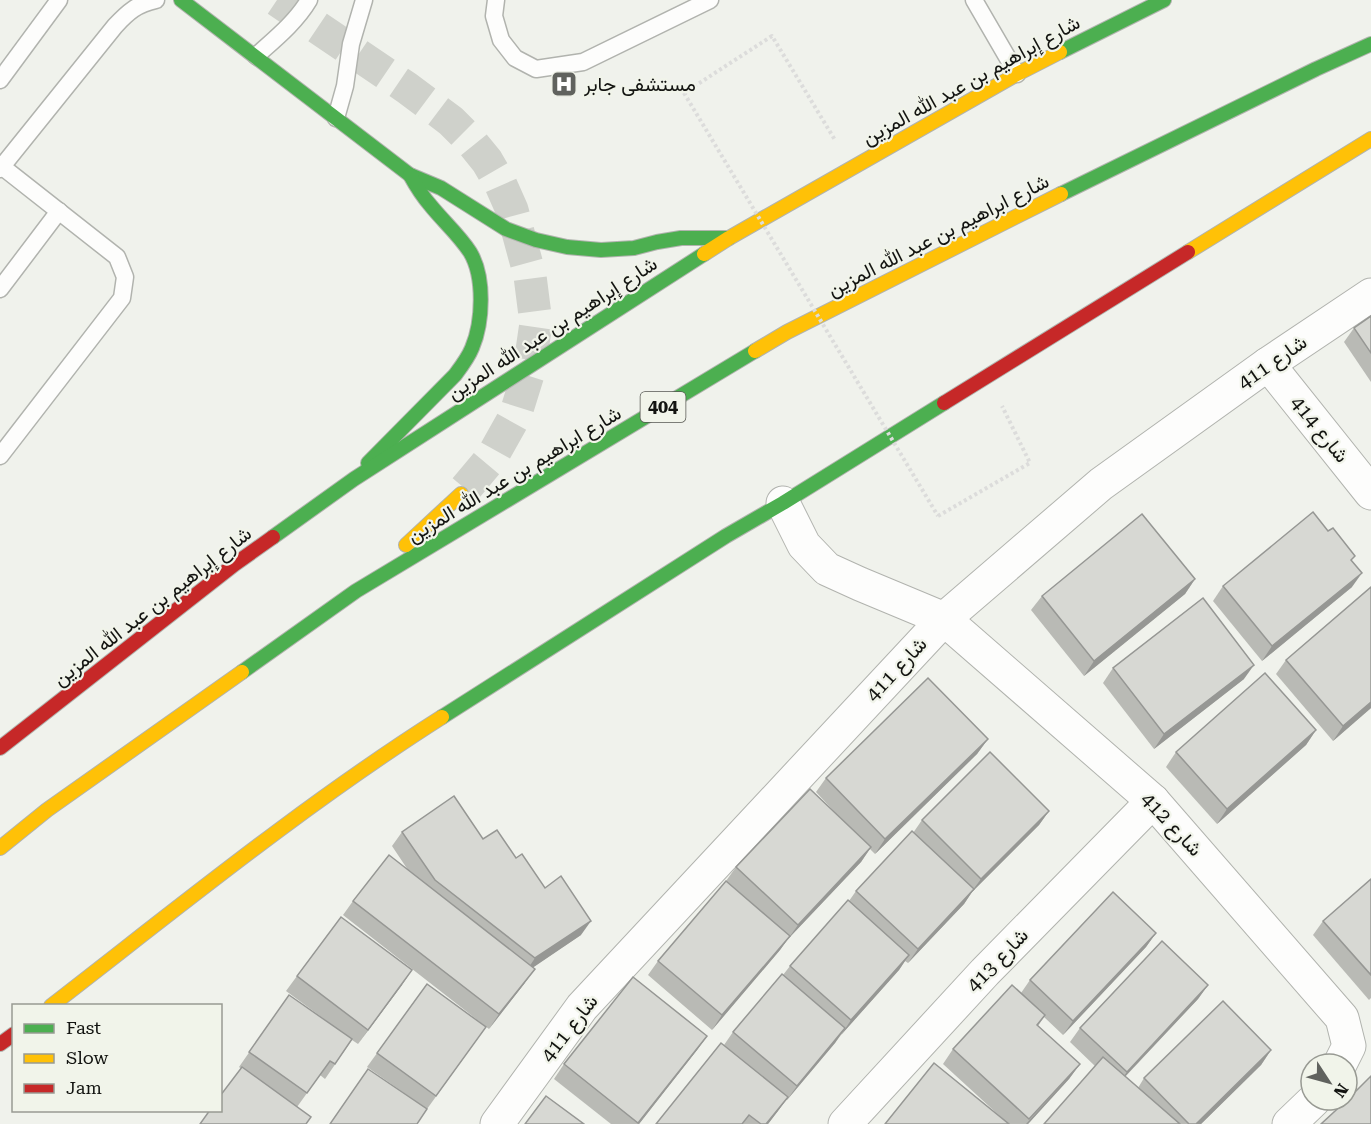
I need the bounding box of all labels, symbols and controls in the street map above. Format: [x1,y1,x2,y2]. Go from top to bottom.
street label: شارع إبراهيم بن عبد الله المزين [858,10,1085,152]
hospital icon: مستشفى جابر [549,69,579,99]
place label: مستشفى جابر [583,72,696,97]
street label: شارع ابراهيم بن عبد الله المزين [823,169,1054,303]
street label: شارع إبراهيم بن عبد الله المزين [443,251,662,407]
street label: شارع 411 [1233,330,1312,396]
street label: شارع 414 [1284,391,1354,468]
road number: 404 [640,392,686,422]
street label: شارع ابراهيم بن عبد الله المزين [403,401,626,549]
street label: شارع إبراهيم بن عبد الله المزين [48,521,257,693]
street label: شارع 411 [860,632,933,707]
street label: شارع 412 [1135,787,1208,862]
street label: شارع 413 [961,923,1034,998]
street label: شارع 411 [535,990,604,1068]
legend [12,1004,222,1112]
text: Fast [66,1017,101,1038]
text: Slow [66,1047,108,1068]
north arrow [1299,1052,1359,1112]
text: Jam [66,1077,102,1098]
text: N [1329,1080,1352,1101]

